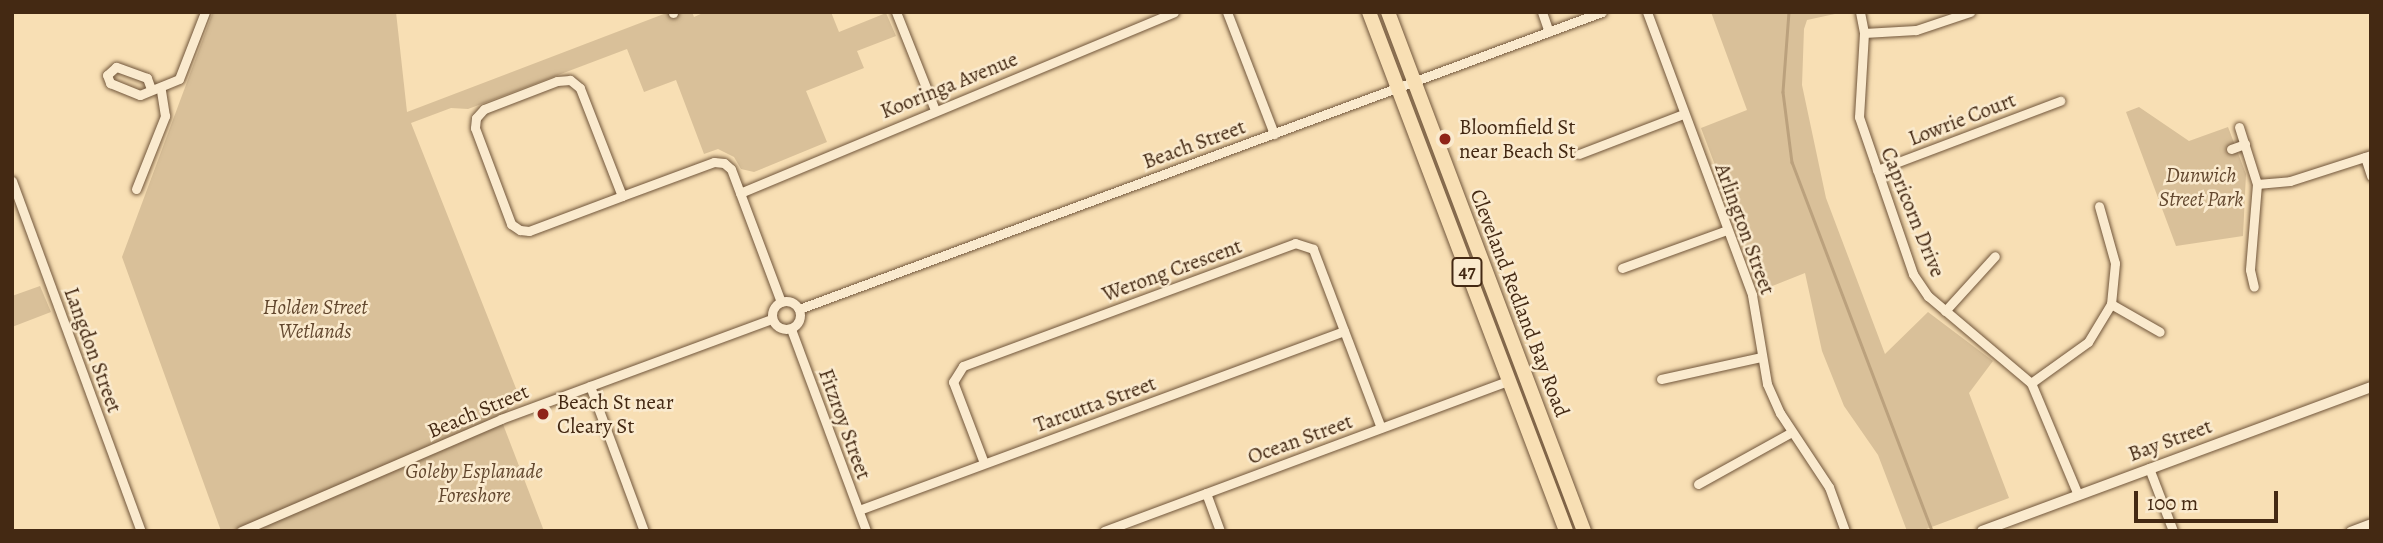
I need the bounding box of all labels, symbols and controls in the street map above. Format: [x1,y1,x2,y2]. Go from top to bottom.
street label: Kooringa Avenue [877,46,1021,124]
street label: Lowrie Court [1905,87,2019,151]
street label: Beach Street [1139,114,1249,174]
place label: Bloomfield St near Beach St [1459,114,1576,164]
marker: Bloomfield St near Beach St [1437,131,1453,147]
street label: Capricorn Drive [1875,143,1951,281]
street label: Arlington Street [1710,160,1780,298]
park label: Dunwich Street Park [2159,162,2243,212]
street label: Cleveland Redland Bay Road [1465,186,1575,420]
street label: Werong Crescent [1099,233,1245,307]
road number: 47 [1451,256,1483,288]
street label: Langdon Street [59,284,127,416]
park label: Holden Street Wetlands [263,294,367,344]
street label: Fitzroy Street [813,365,877,483]
street label: Tarcutta Street [1031,370,1159,438]
street label: Beach Street [424,378,532,444]
place label: Beach St near Cleary St [557,389,674,439]
marker: Beach St near Cleary St [535,406,551,422]
street label: Ocean Street [1244,408,1356,470]
street label: Bay Street [2125,413,2215,467]
park label: Goleby Esplanade Foreshore [405,458,543,508]
scale bar [2138,476,2282,520]
text: 100 m [2147,489,2198,517]

